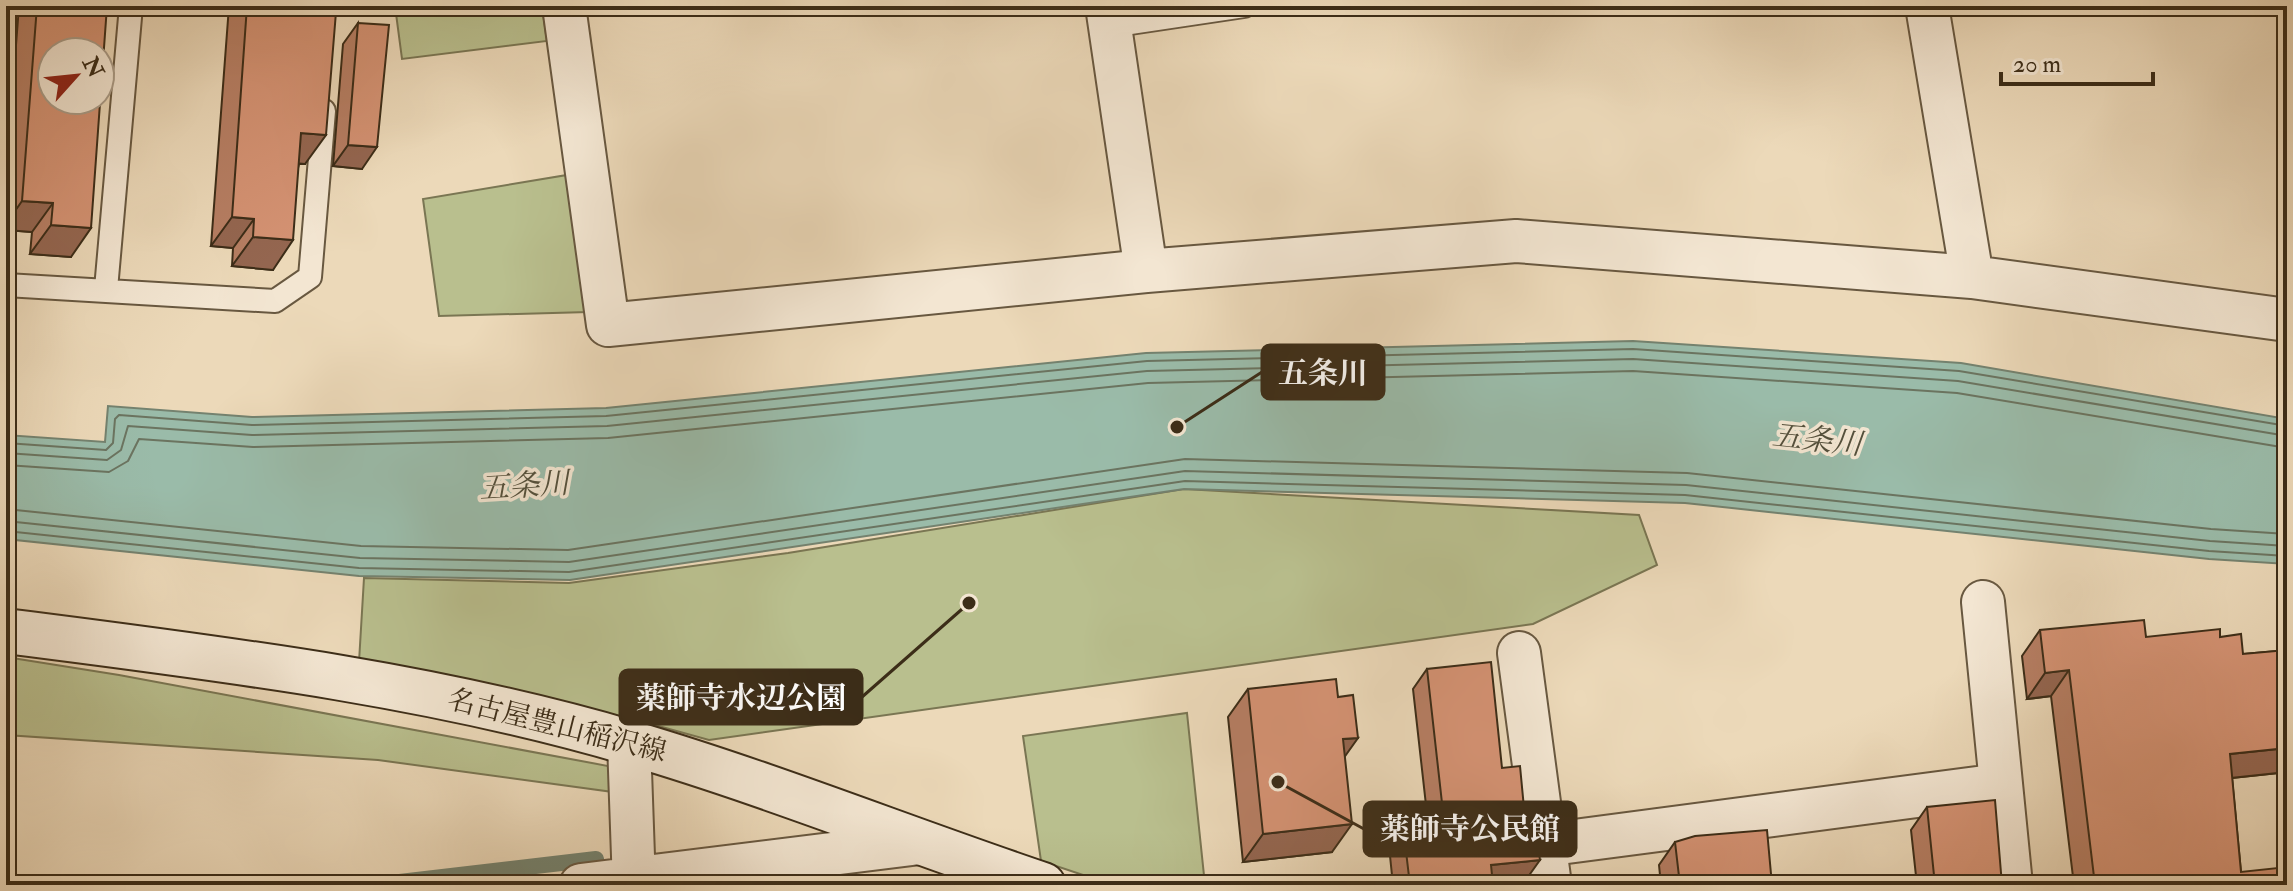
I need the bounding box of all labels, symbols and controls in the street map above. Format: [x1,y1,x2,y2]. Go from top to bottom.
north arrow [36,36,116,116]
scale bar [2001,36,2153,86]
text: 20 m [2013,49,2062,80]
text: N [76,51,110,83]
callout: 五条川 [1262,345,1384,399]
text: 五条川 [1278,355,1368,392]
water label: 五条川 [1770,417,1867,463]
water label: 五条川 [478,464,573,508]
callout: 薬師寺水辺公園 [620,670,862,724]
text: 薬師寺水辺公園 [636,680,846,717]
street label: 名古屋豊山稲沢線 [444,682,670,770]
callout: 薬師寺公民館 [1364,802,1576,856]
text: 薬師寺公民館 [1380,811,1560,848]

